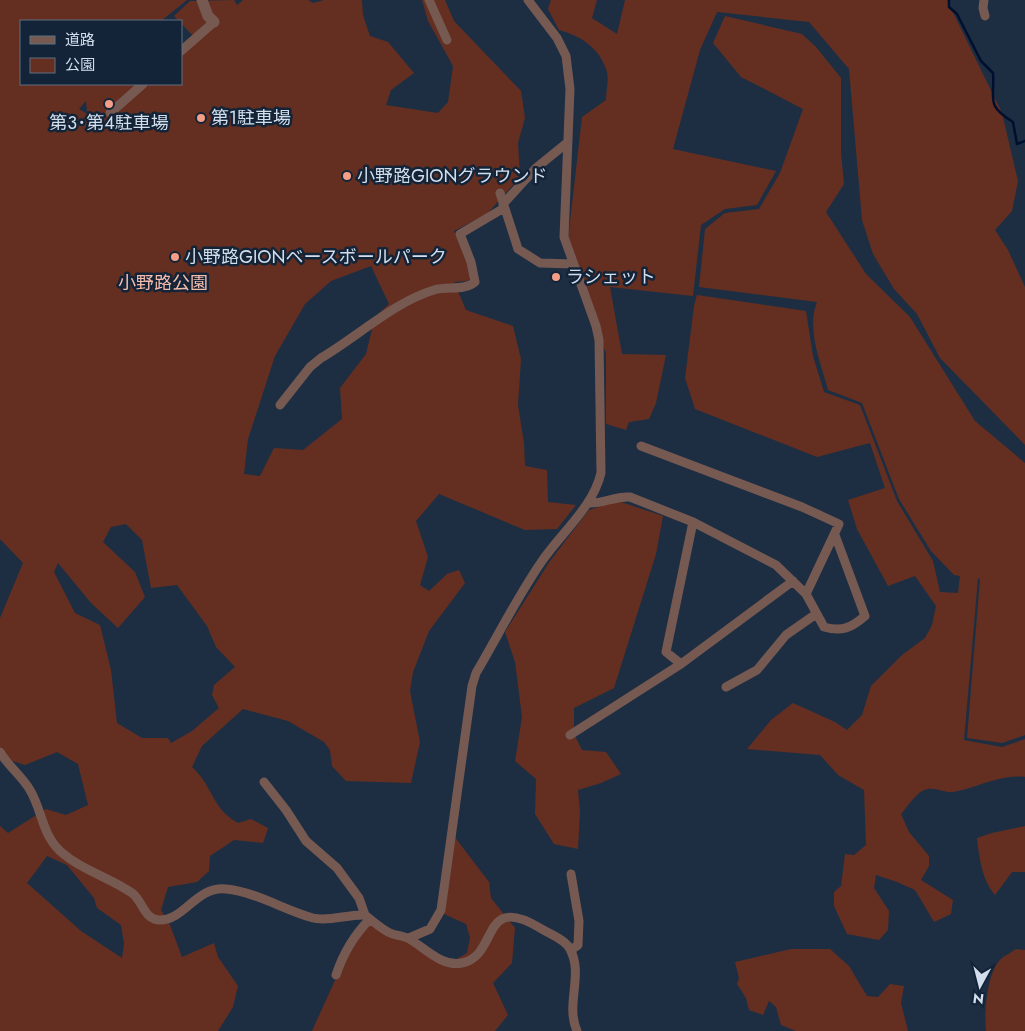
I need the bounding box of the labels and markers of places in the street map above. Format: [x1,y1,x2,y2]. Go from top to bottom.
marker: 第3･第4駐車場 [103,98,115,110]
place label: 第1駐車場 [211,105,291,131]
place label: 第3･第4駐車場 [49,110,169,136]
marker: 第1駐車場 [195,112,207,124]
place label: 小野路GIONグラウンド [357,163,548,189]
marker: 小野路GIONグラウンド [341,170,353,182]
place label: 小野路GIONベースボールパーク [185,244,447,270]
marker: 小野路GIONベースボールパーク [169,251,181,263]
place label: ラシェット [566,264,656,290]
marker: ラシェット [550,271,562,283]

